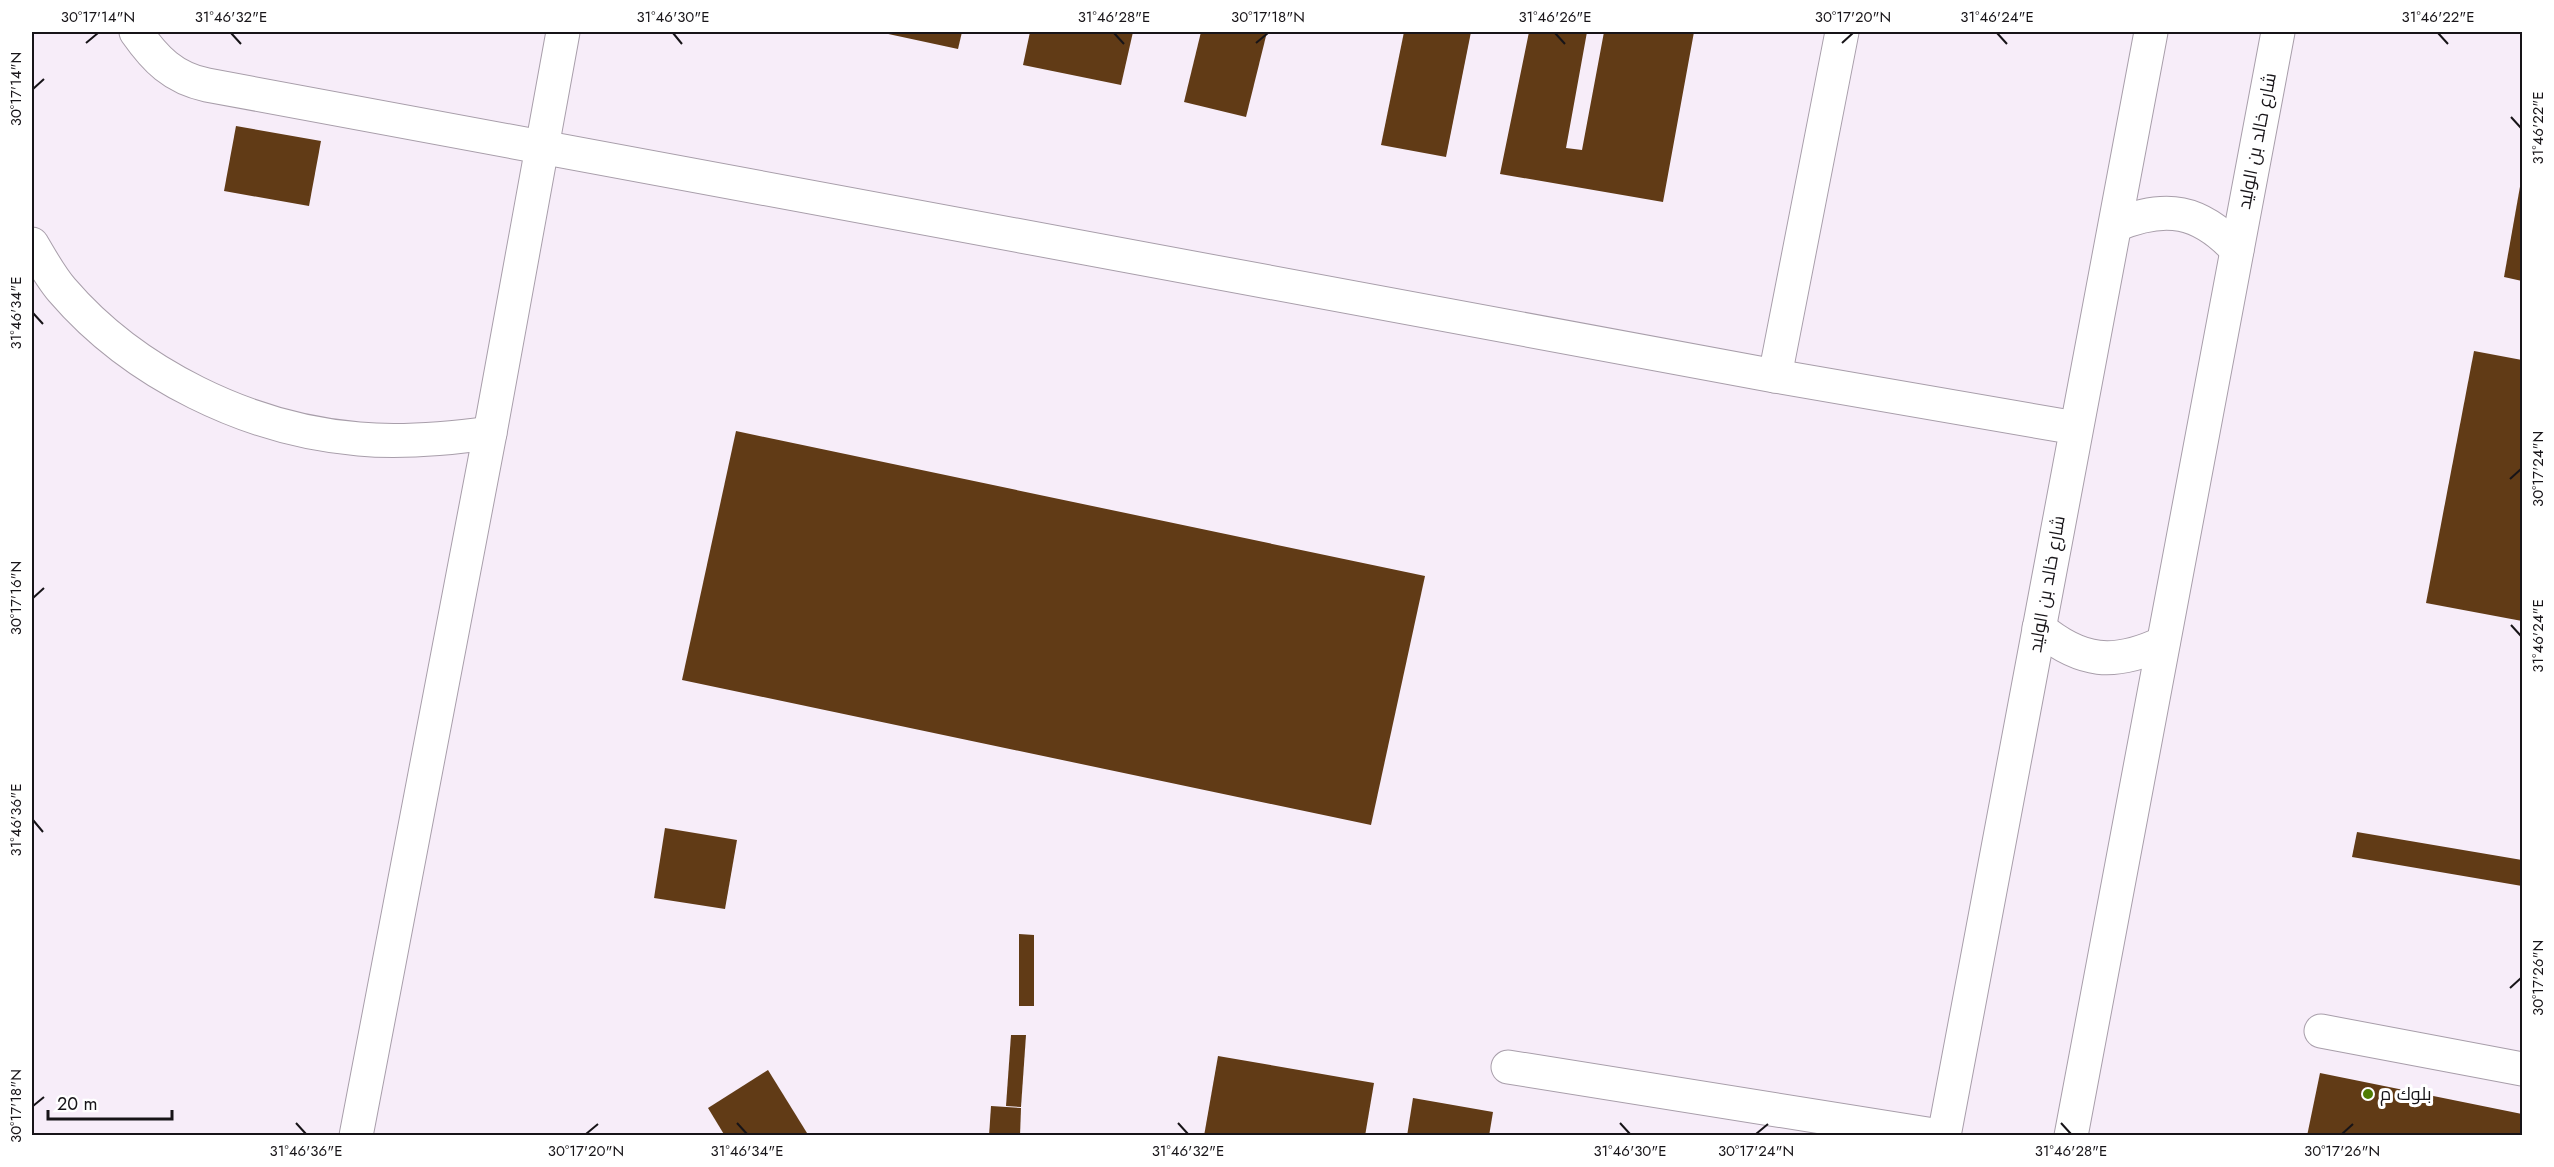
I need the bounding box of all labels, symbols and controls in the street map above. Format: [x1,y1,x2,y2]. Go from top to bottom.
text: 30°17'14"N [61,6,135,28]
text: 31°46'32"E [195,6,267,28]
text: 31°46'30"E [636,6,710,28]
text: 31°46'28"E [1078,6,1150,28]
text: 30°17'18"N [1231,6,1305,28]
text: 31°46'26"E [1518,6,1592,28]
text: 30°17'20"N [1815,6,1891,28]
text: 31°46'24"E [1960,6,2034,28]
text: 31°46'22"E [2401,6,2475,28]
text: 30°17'14"N [5,52,27,126]
street label: شارع خالد بن الوليد [2231,71,2283,211]
text: 31°46'22"E [2527,91,2549,165]
text: 31°46'34"E [5,277,27,349]
text: 30°17'24"N [2527,431,2549,507]
street label: شارع خالد بن الوليد [2022,514,2072,654]
text: 30°17'16"N [5,561,27,635]
text: 31°46'24"E [2527,599,2549,673]
text: 31°46'36"E [5,784,27,856]
text: 30°17'26"N [2527,940,2549,1016]
text: 30°17'18"N [5,1069,27,1143]
place label: بلوك م [2380,1081,2432,1107]
scale bar [48,1083,172,1121]
marker: بلوك م [2361,1087,2375,1101]
text: 20 m [57,1091,97,1117]
text: 31°46'36"E [270,1140,342,1162]
text: 30°17'20"N [548,1140,624,1162]
text: 31°46'34"E [711,1140,783,1162]
text: 31°46'32"E [1152,1140,1224,1162]
text: 31°46'30"E [1593,1140,1667,1162]
text: 30°17'24"N [1718,1140,1794,1162]
text: 31°46'28"E [2035,1140,2107,1162]
text: 30°17'26"N [2304,1140,2380,1162]

